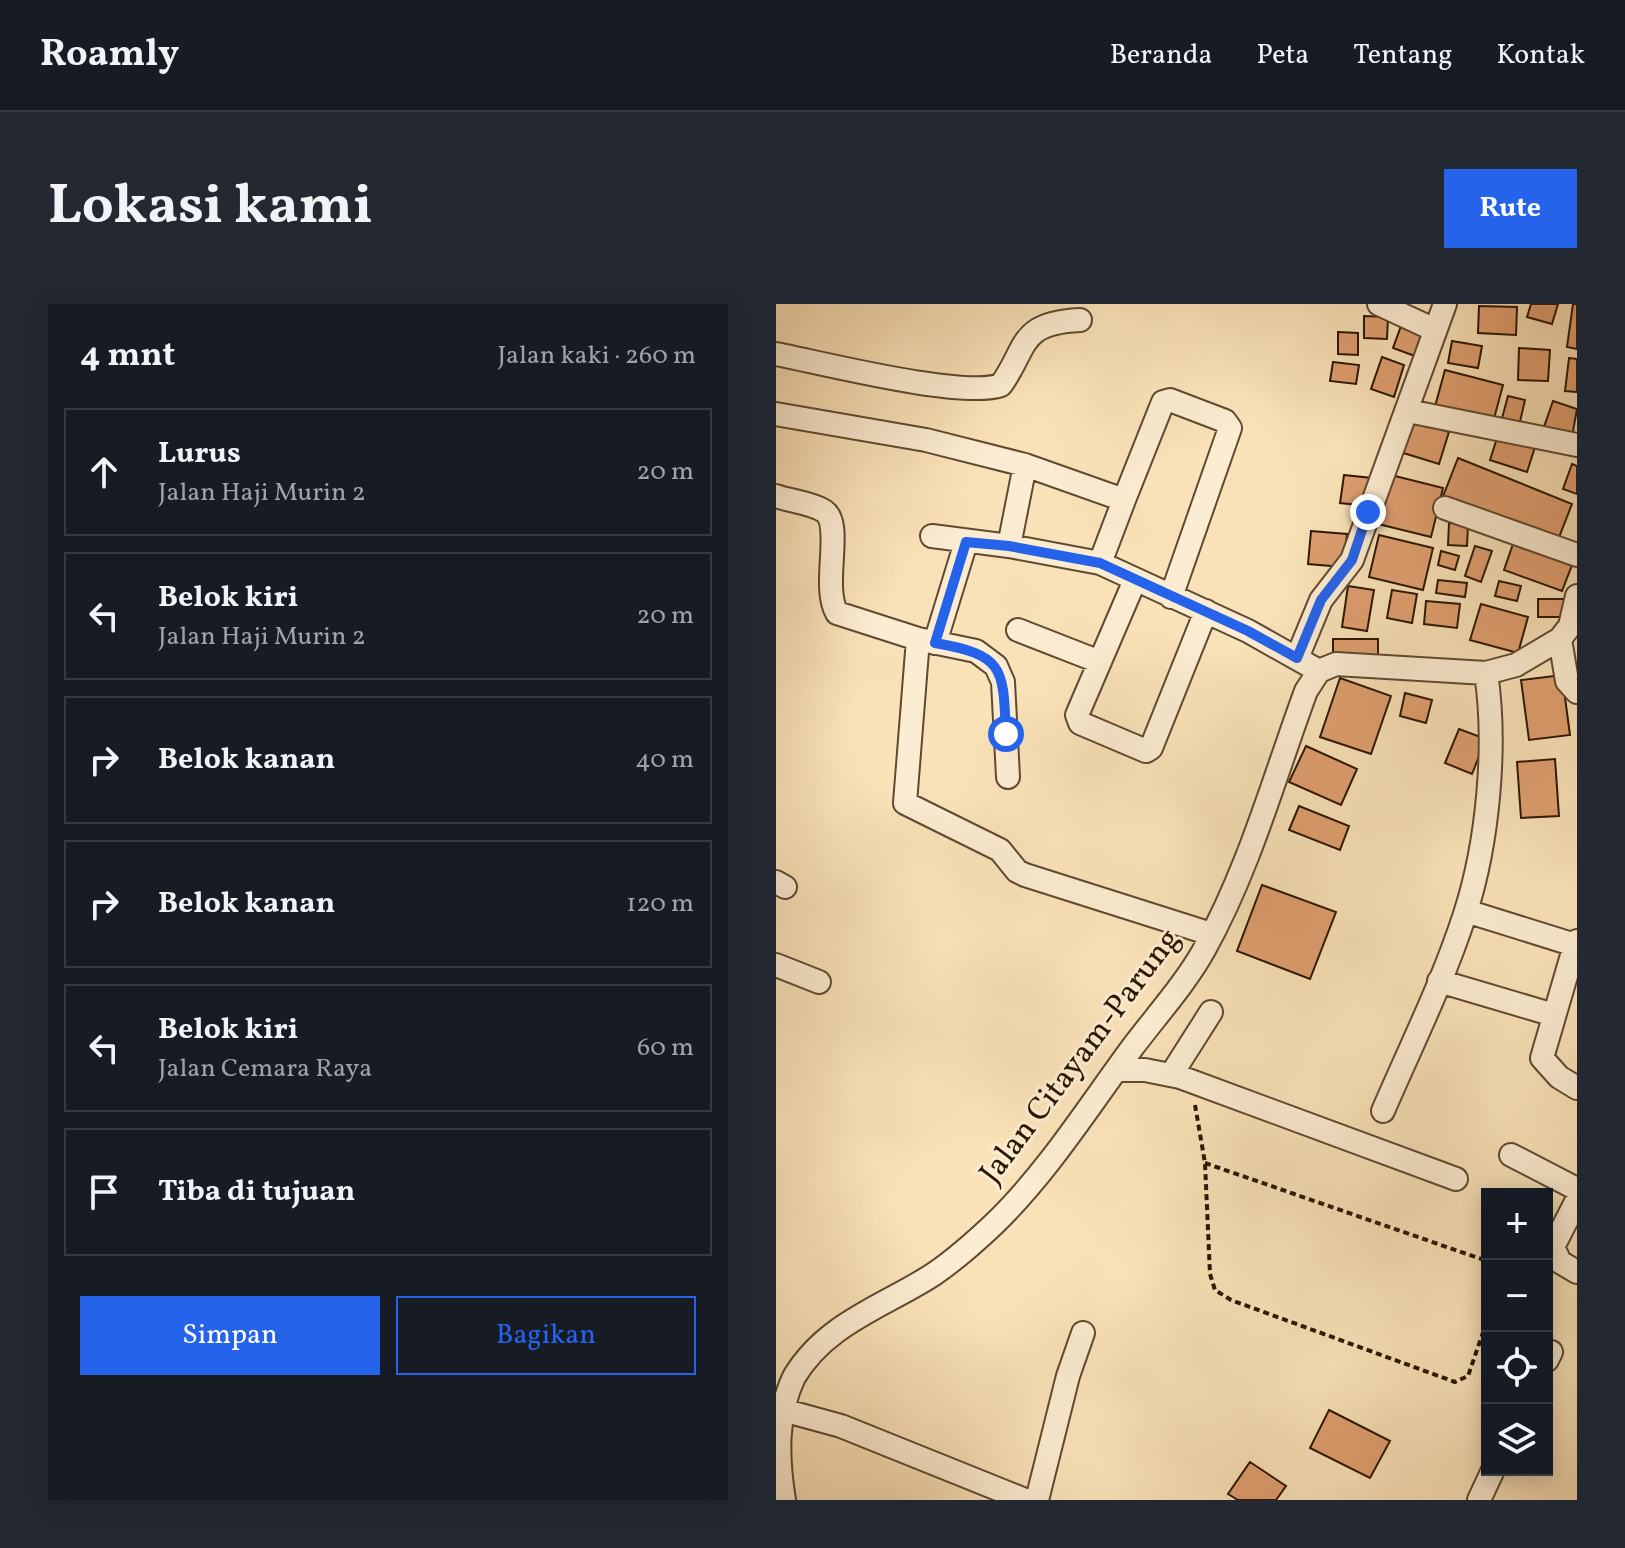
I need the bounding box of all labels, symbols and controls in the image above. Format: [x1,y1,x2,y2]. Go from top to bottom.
text: Roamly [40,29,179,82]
text: Beranda [1110,36,1213,75]
text: Peta [1257,36,1309,75]
text: Tentang [1353,36,1452,75]
text: Kontak [1496,36,1585,75]
text: Lokasi kami [48,169,373,247]
button: Rute [1444,169,1577,248]
text: 4 mnt [80,333,175,380]
text: Jalan kaki · 260 m [497,338,696,374]
text: Lurus [158,433,241,475]
icon: ahead [82,450,126,494]
text: 20 m [636,454,694,490]
text: Jalan Haji Murin 2 [158,475,366,511]
route end [1350,494,1386,530]
text: Belok kiri [158,577,298,619]
icon: left [82,594,126,638]
text: 20 m [636,598,694,634]
text: Jalan Haji Murin 2 [158,619,366,655]
route start [988,716,1024,752]
icon: right [82,738,126,782]
text: Belok kanan [158,739,335,781]
text: 40 m [635,742,694,778]
icon: right [82,882,126,926]
text: Belok kanan [158,883,335,925]
text: 120 m [626,886,694,922]
street label: Jalan Citayam-Parung [970,920,1192,1194]
text: Belok kiri [158,1009,298,1051]
icon: left [82,1026,126,1070]
text: 60 m [637,1030,694,1066]
text: Jalan Cemara Raya [158,1051,372,1087]
icon: arrive [82,1170,126,1214]
text: Tiba di tujuan [158,1171,355,1213]
map controls [1481,1188,1553,1476]
button: + [1481,1188,1553,1260]
button: − [1481,1260,1553,1332]
button: Simpan [80,1296,380,1375]
button: Bagikan [396,1296,696,1375]
button: locate [1481,1332,1553,1404]
button: layers [1481,1404,1553,1476]

